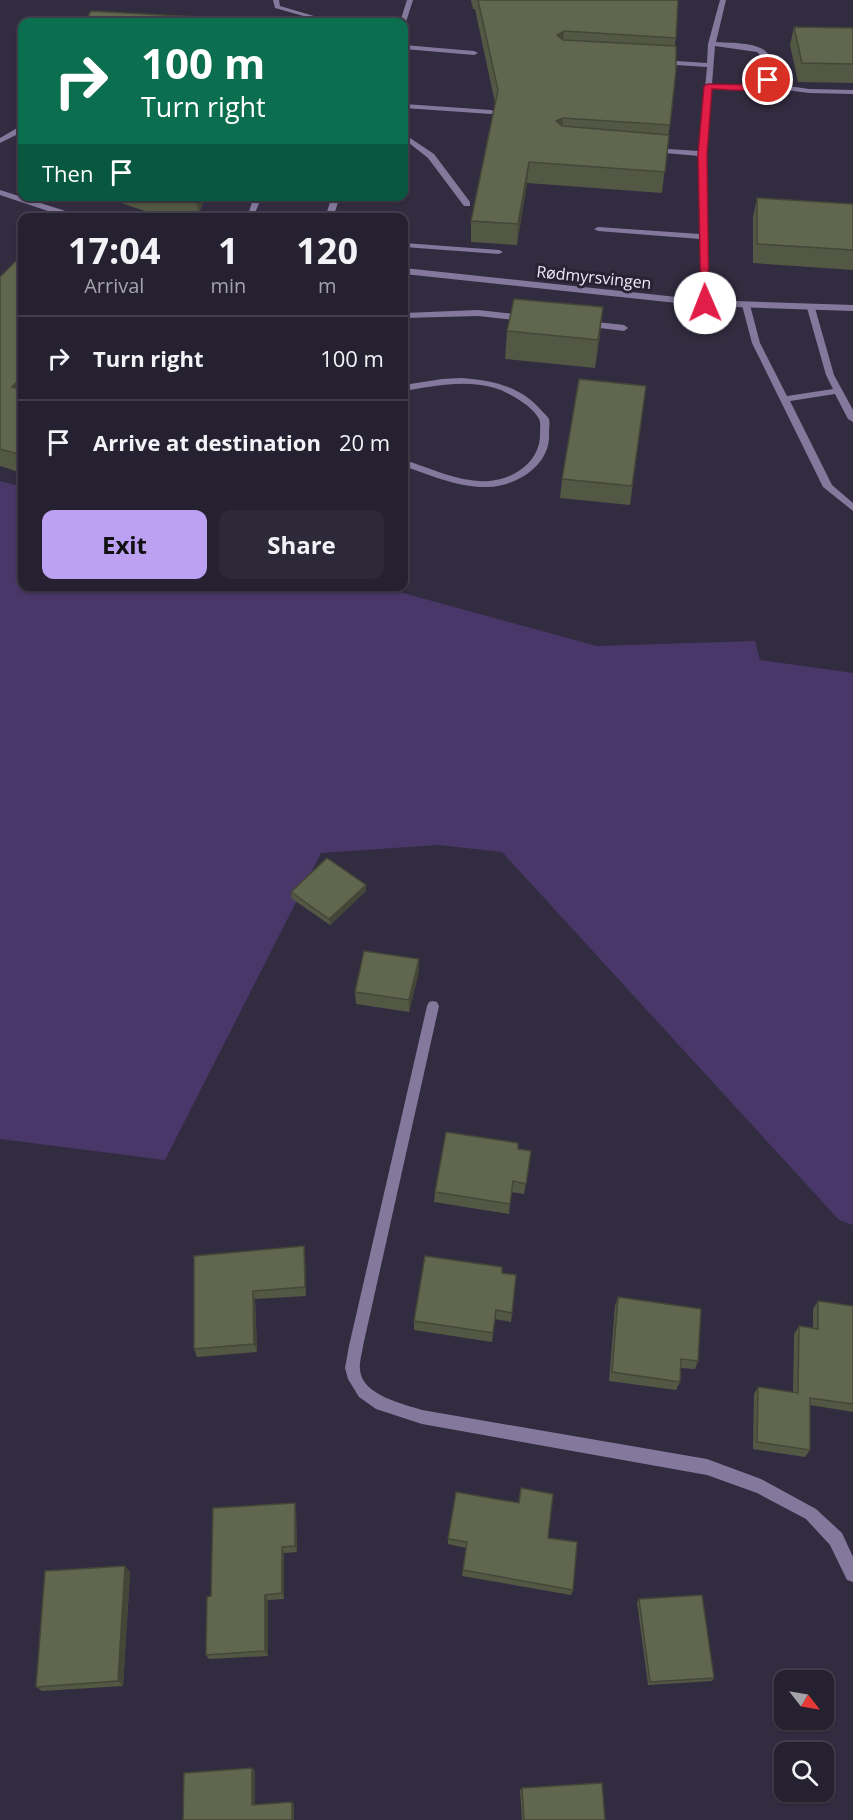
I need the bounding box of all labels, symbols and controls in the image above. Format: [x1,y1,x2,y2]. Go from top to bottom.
text: 100 m [141,34,265,91]
icon: right [42,42,120,120]
pin [742,54,793,105]
icon: arrive [751,63,784,96]
text: Turn right [141,88,266,125]
icon: arrive [105,156,138,189]
text: Then [42,158,93,188]
text: 17:04 [68,226,161,275]
text: 1 [218,226,239,275]
text: 120 [296,226,358,275]
street label: Rødmyrsvingen [535,260,653,294]
position arrow [673,271,737,335]
text: Arrival [84,272,144,299]
text: min [210,272,246,299]
text: m [318,272,336,299]
icon: right [42,342,75,375]
text: Turn right [93,343,204,373]
text: 100 m [320,343,384,373]
icon: arrive [42,426,75,459]
text: Arrive at destination [93,427,321,457]
text: 20 m [339,427,390,457]
button: Exit [42,510,207,579]
button: Share [219,510,384,579]
north arrow [774,1670,834,1730]
map controls [774,1670,834,1802]
button: search [774,1742,834,1802]

